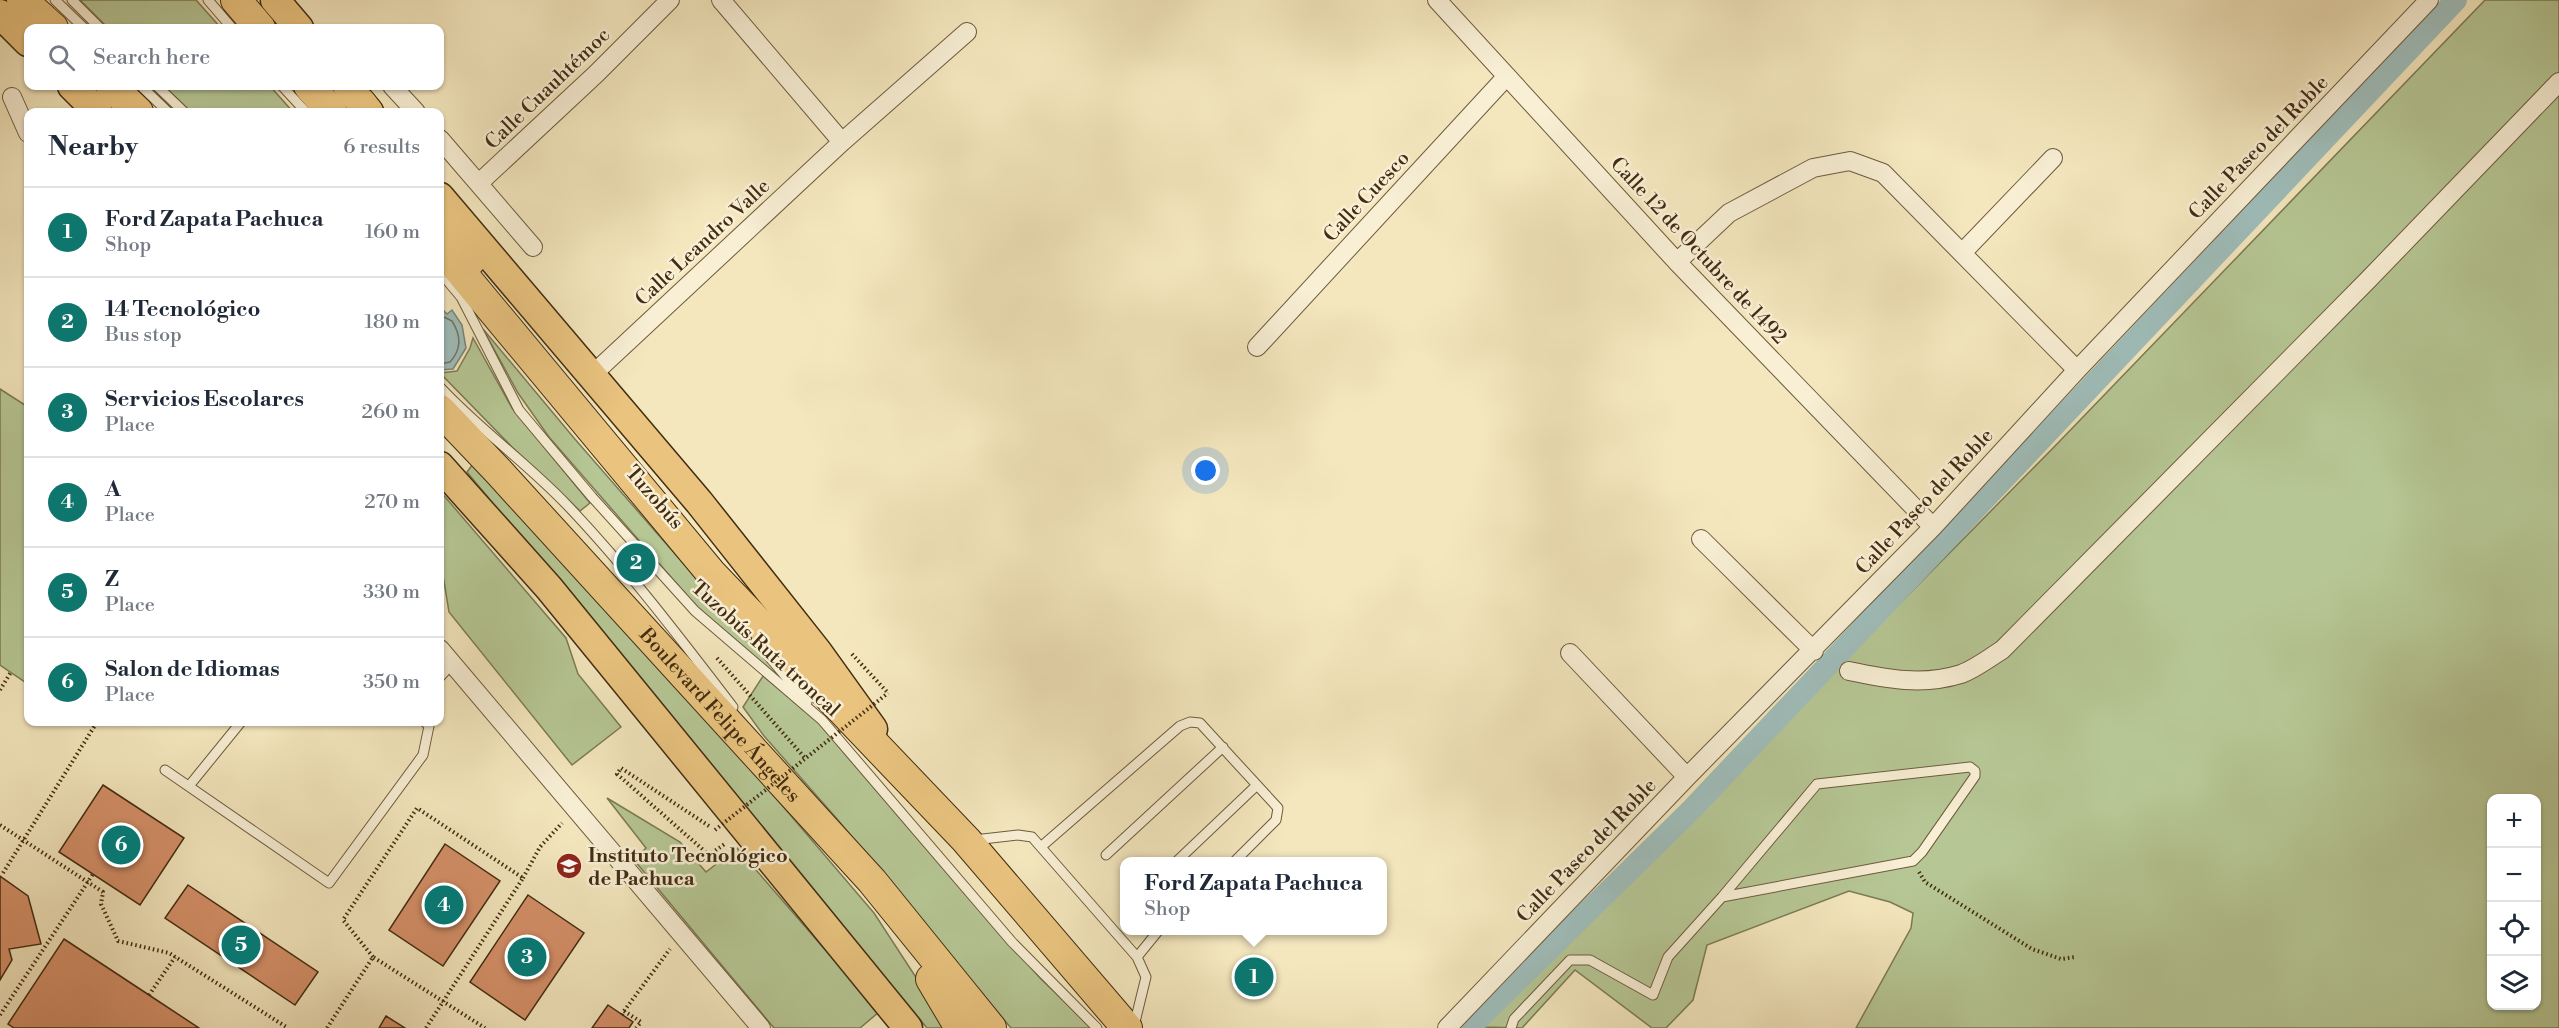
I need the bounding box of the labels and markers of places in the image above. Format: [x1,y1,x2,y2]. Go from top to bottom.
pin: 2 [616,540,656,586]
pin: 6 [102,822,140,868]
place label: Instituto Tecnológico de Pachuca [588,844,788,892]
school or university icon: Instituto Tecnológico de Pachuca [554,851,584,881]
pin: 4 [424,882,464,928]
pin: 5 [222,922,260,968]
pin: 3 [508,934,546,980]
pin: 1 [1234,954,1274,1000]

